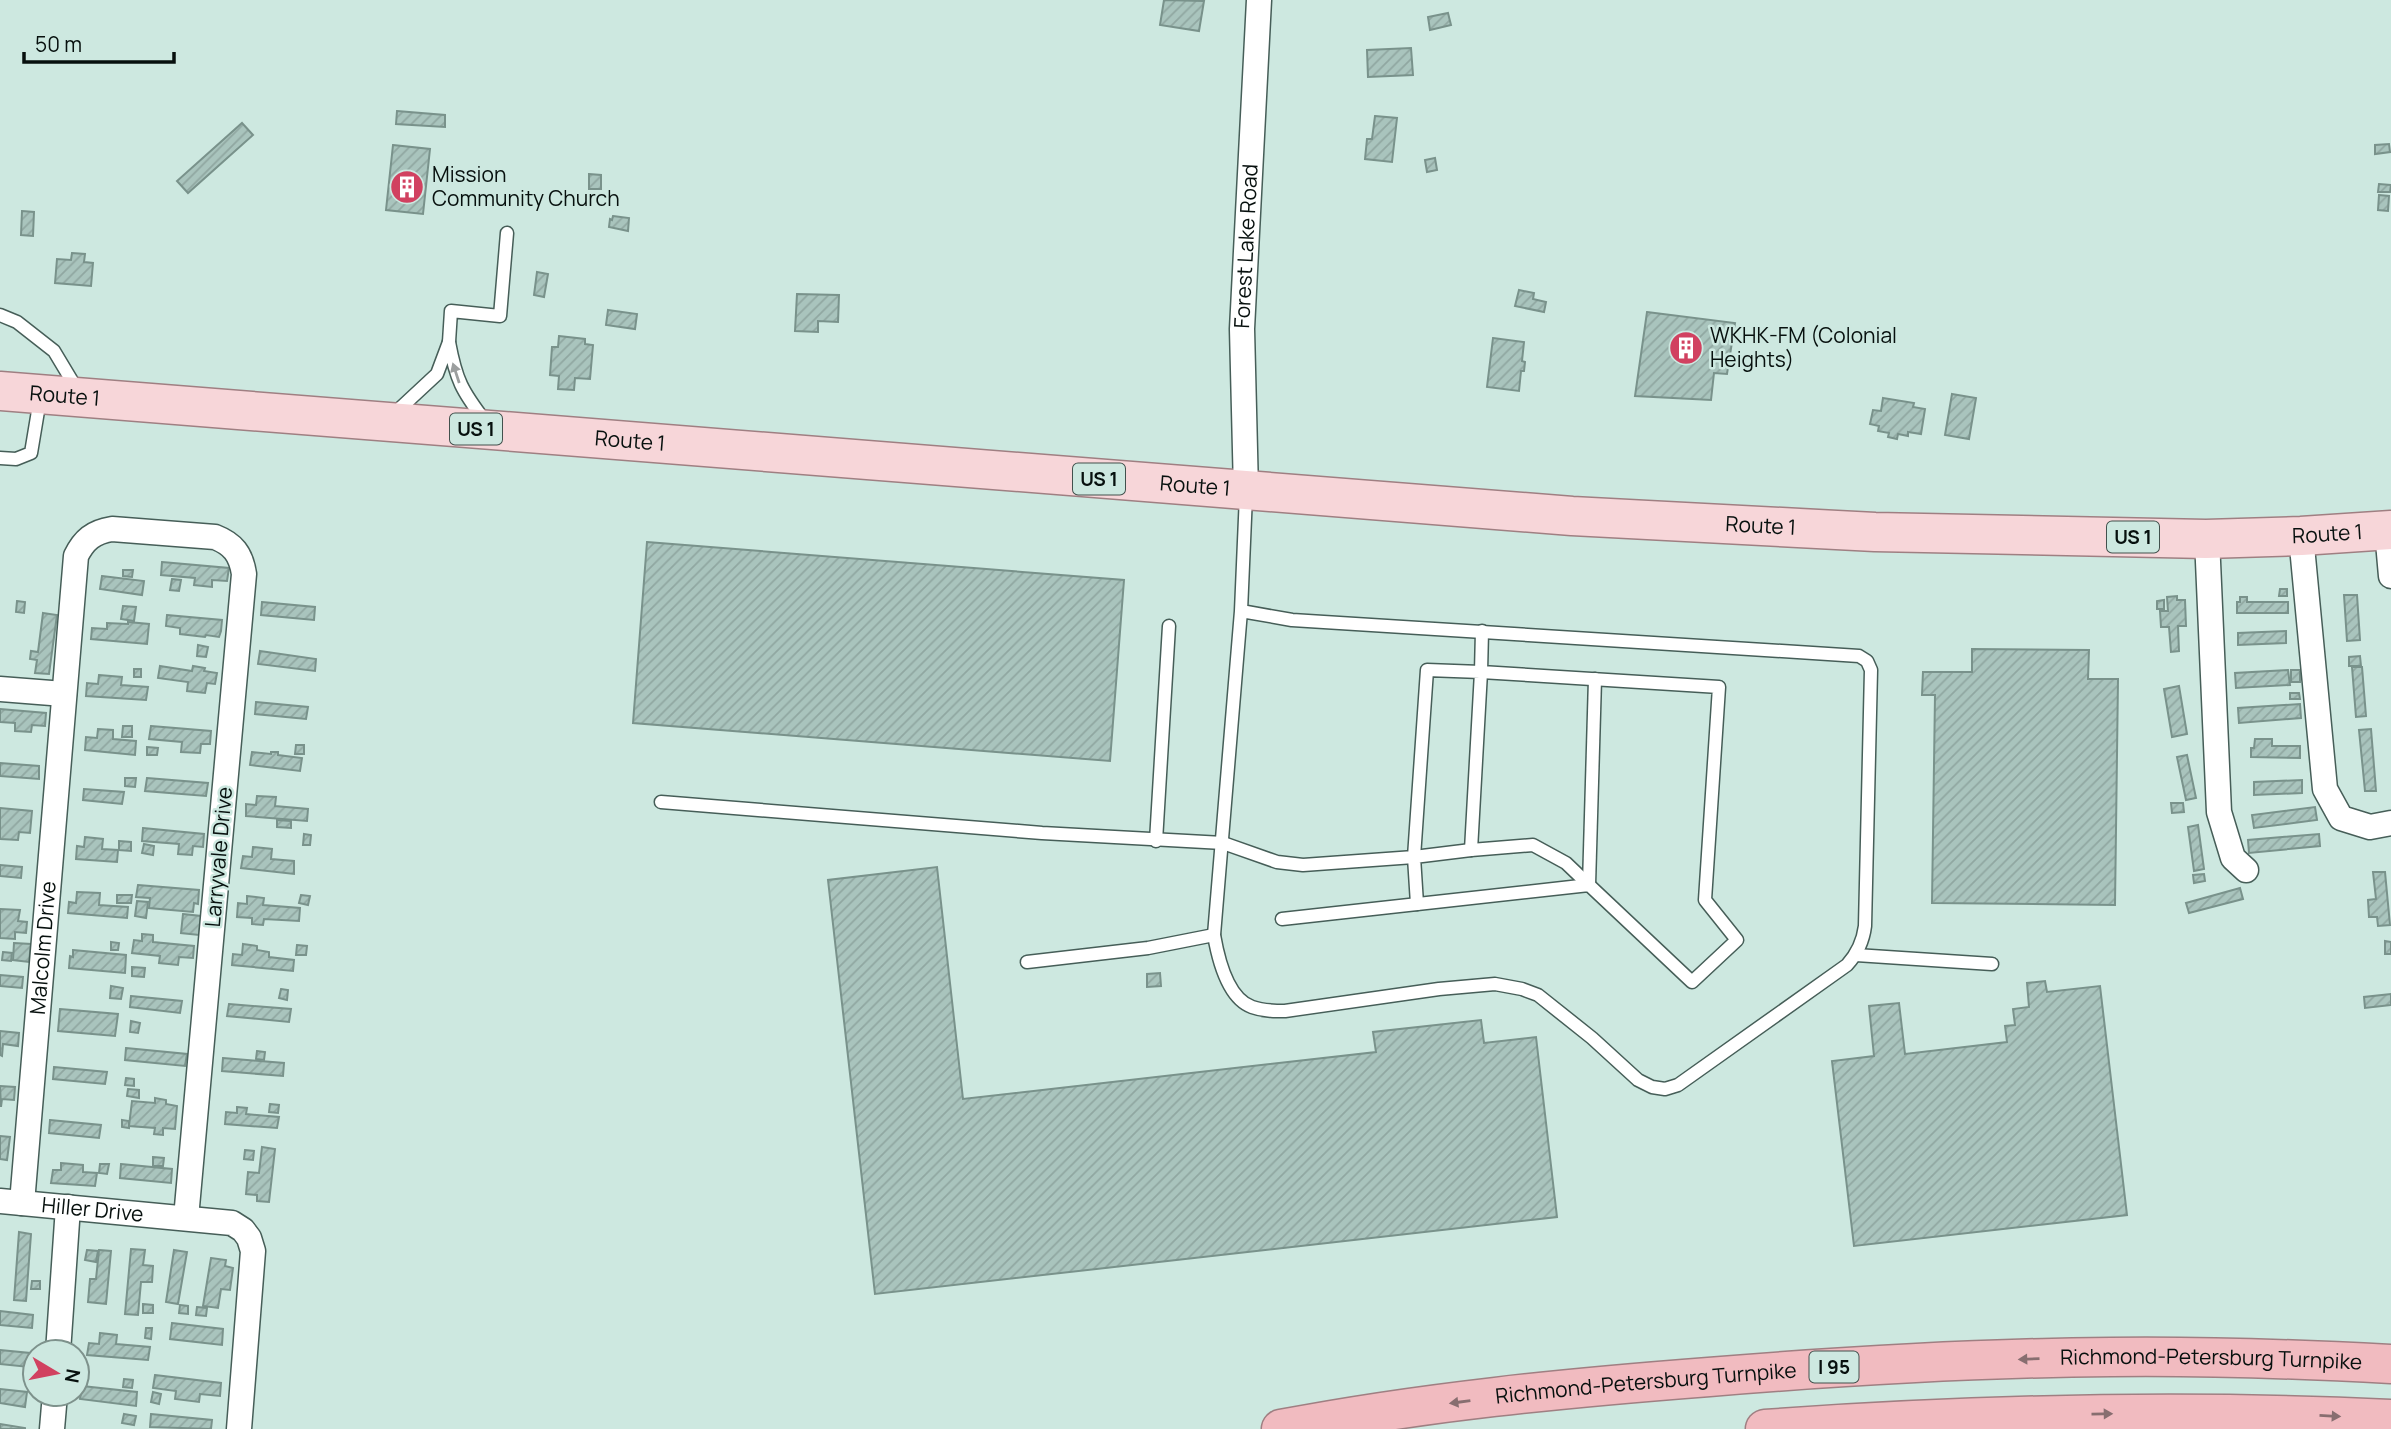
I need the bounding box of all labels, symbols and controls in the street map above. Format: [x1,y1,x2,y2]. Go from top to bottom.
scale bar [24,21,175,65]
text: 50 m [35,30,82,58]
place label: Mission Community Church [432,160,620,212]
street label: Forest Lake Road [1227,163,1264,329]
building icon: Mission Community Church [388,168,426,206]
place label: WKHK-FM (Colonial Heights) [1710,321,1897,373]
building icon: WKHK-FM (Colonial Heights) [1667,329,1705,367]
one-way arrow [450,362,461,383]
street label: Route 1 [28,378,101,412]
road number: US 1 [450,414,502,444]
street label: Route 1 [594,423,667,457]
road number: US 1 [1073,464,1125,494]
street label: Route 1 [1159,468,1232,502]
street label: Route 1 [1725,509,1797,541]
street label: Route 1 [2292,517,2364,549]
road number: US 1 [2107,522,2159,552]
street label: Larryvale Drive [198,786,238,928]
street label: Malcolm Drive [23,880,62,1016]
street label: Hiller Drive [40,1190,145,1228]
north arrow [21,1338,91,1408]
street label: Richmond-Petersburg Turnpike [2060,1342,2363,1375]
road number: I 95 [1810,1352,1858,1382]
one-way arrow [2018,1354,2040,1365]
street label: Richmond-Petersburg Turnpike [1494,1355,1797,1410]
text: N [59,1367,87,1385]
one-way arrow [1449,1396,1471,1407]
one-way arrow [2091,1408,2113,1420]
one-way arrow [2319,1411,2341,1422]

